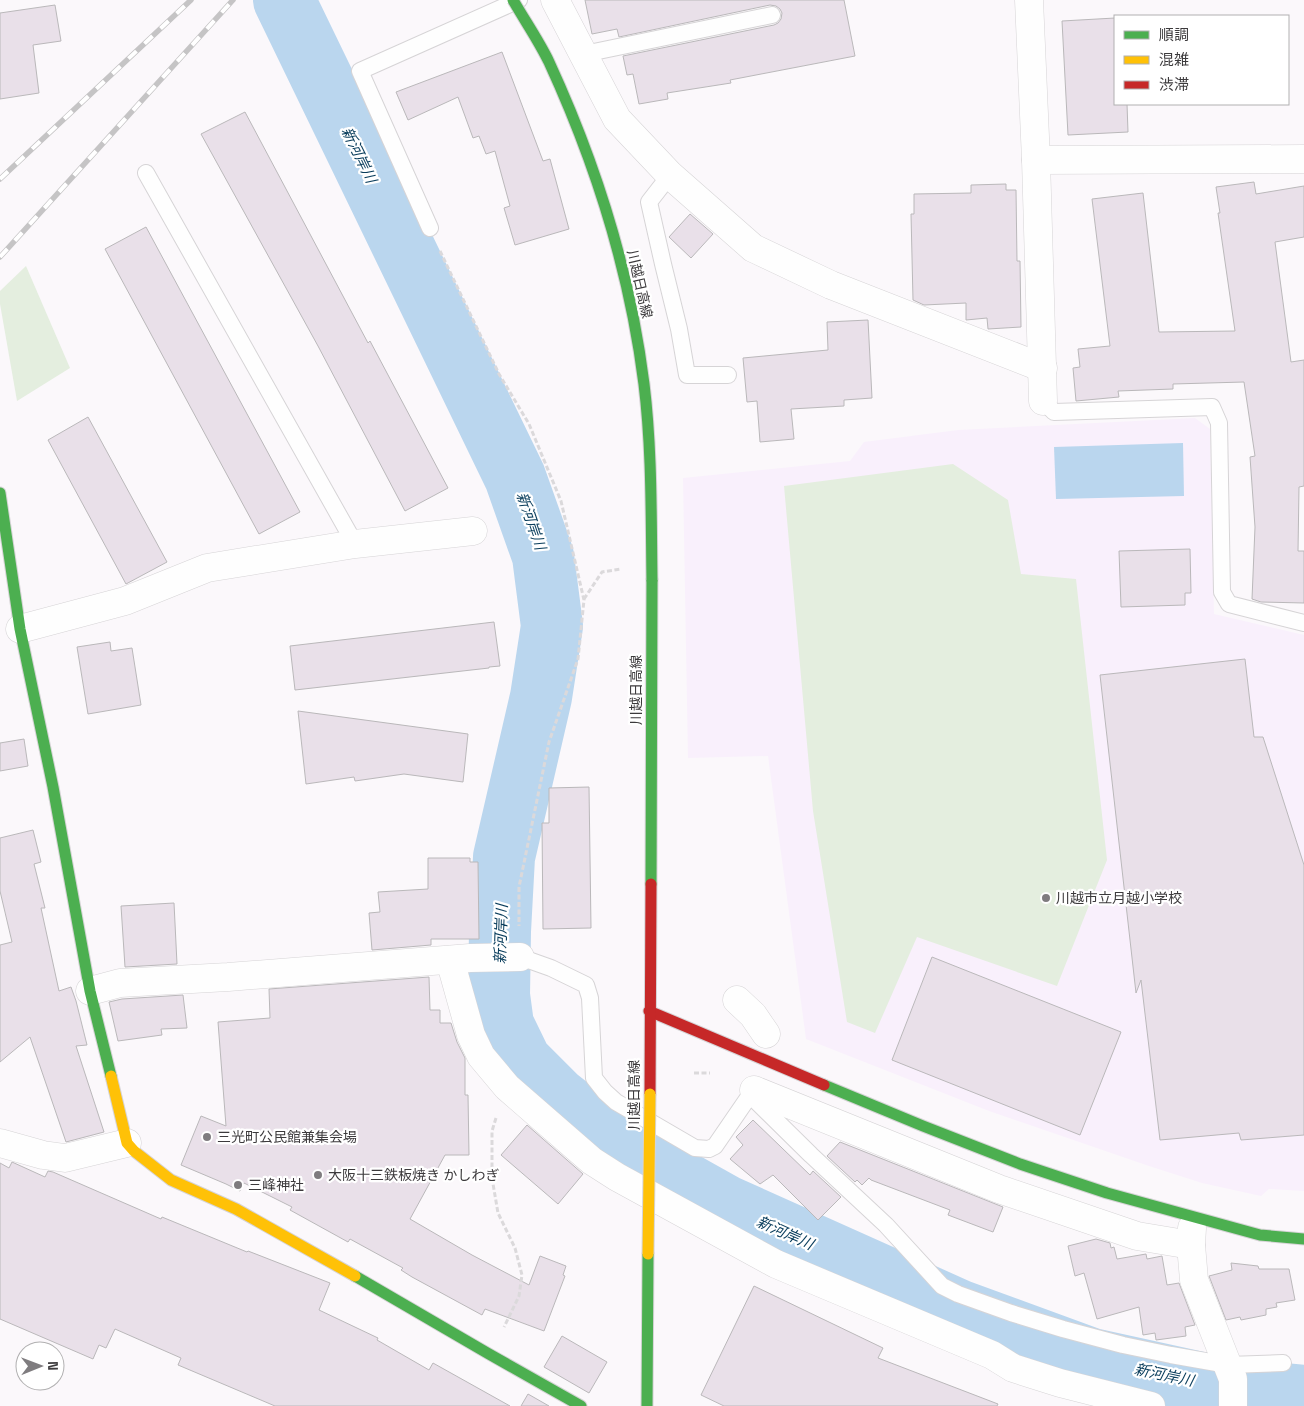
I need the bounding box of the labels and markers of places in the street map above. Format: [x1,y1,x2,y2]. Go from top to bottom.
place label: 川越市立月越小学校 [1056,889,1182,907]
marker: 川越市立月越小学校 [1040,892,1052,904]
place label: 三光町公民館兼集会場 [217,1128,357,1146]
marker: 三光町公民館兼集会場 [201,1131,213,1143]
place label: 大阪十三鉄板焼き かしわぎ [328,1166,500,1184]
marker: 大阪十三鉄板焼き かしわぎ [312,1169,324,1181]
place label: 三峰神社 [248,1176,304,1194]
marker: 三峰神社 [232,1179,244,1191]

